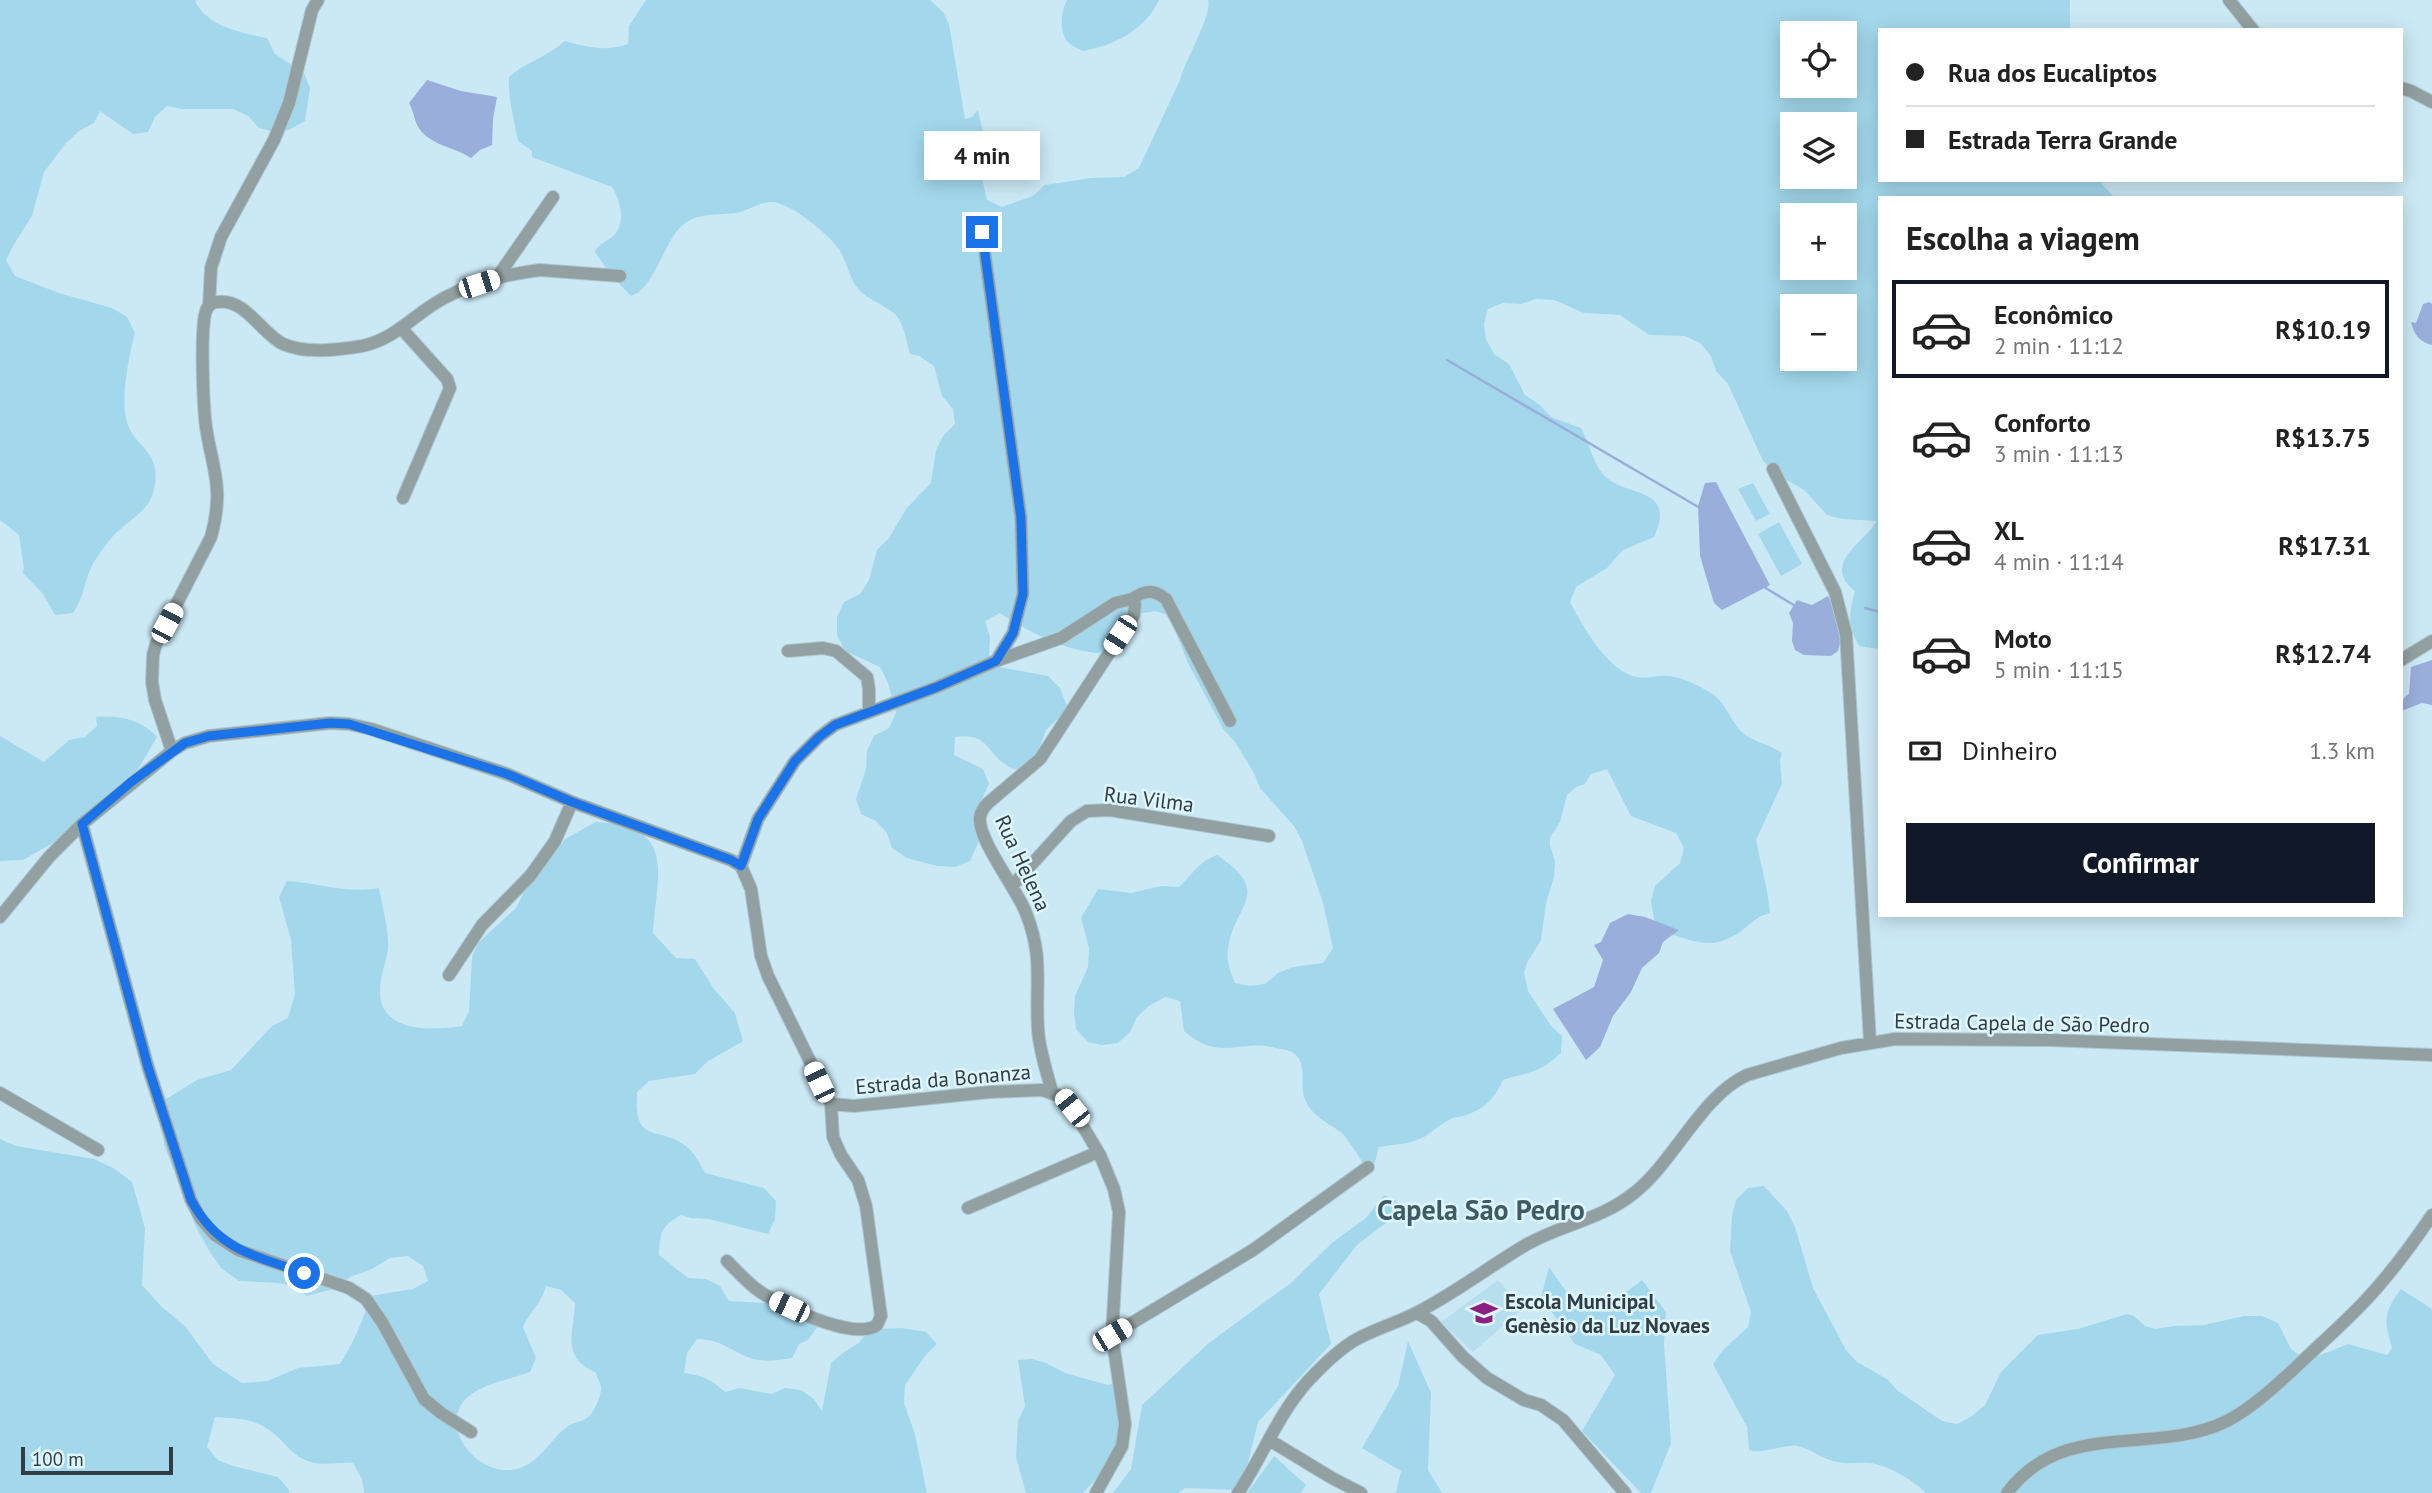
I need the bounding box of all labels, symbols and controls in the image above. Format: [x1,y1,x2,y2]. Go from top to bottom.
map controls [1780,21,1857,371]
button: locate [1780,21,1857,98]
text: Rua dos Eucaliptos [1948,56,2157,89]
button: layers [1780,112,1857,189]
text: Estrada Terra Grande [1948,123,2177,156]
callout: 4 min [924,131,1040,180]
text: 4 min [954,141,1010,170]
button: + [1780,203,1857,280]
route end [966,216,998,248]
text: Escolha a viagem [1906,217,2140,259]
car [456,268,503,300]
button: − [1780,294,1857,371]
icon: car [1910,298,1973,361]
text: Econômico [1994,298,2113,331]
text: R$10.19 [2275,313,2371,346]
text: 2 min · 11:12 [1994,331,2124,360]
icon: car [1910,406,1973,469]
text: Conforto [1994,406,2091,439]
text: R$13.75 [2275,421,2371,454]
text: 3 min · 11:13 [1994,439,2124,468]
icon: car [1910,514,1973,577]
text: XL [1994,514,2024,547]
text: R$17.31 [2278,529,2371,562]
text: 4 min · 11:14 [1994,547,2124,576]
car [148,600,187,646]
car [1100,612,1141,658]
icon: car [1910,622,1973,685]
text: Moto [1994,622,2052,655]
text: R$12.74 [2275,637,2371,670]
text: 5 min · 11:15 [1994,655,2124,684]
icon: cash [1906,732,1944,770]
text: Dinheiro [1962,734,2057,767]
text: 1.3 km [2309,736,2375,765]
street label: Rua Vilma [1103,780,1195,818]
street label: Rua Helena [989,811,1057,915]
button: Confirmar [1906,823,2375,903]
street label: Estrada Capela de São Pedro [1894,1007,2150,1039]
street label: Estrada da Bonanza [854,1058,1032,1100]
car [801,1059,838,1105]
car [1051,1085,1094,1131]
district label: Capela São Pedro [1377,1191,1585,1228]
route start [288,1257,320,1289]
place label: Escola Municipal Genèsio da Luz Novaes [1505,1288,1710,1339]
car [766,1289,813,1325]
school or university icon: Escola Municipal Genèsio da Luz Novaes [1469,1298,1499,1328]
car [1089,1315,1136,1355]
scale bar [21,1444,173,1476]
text: 100 m [32,1447,84,1471]

